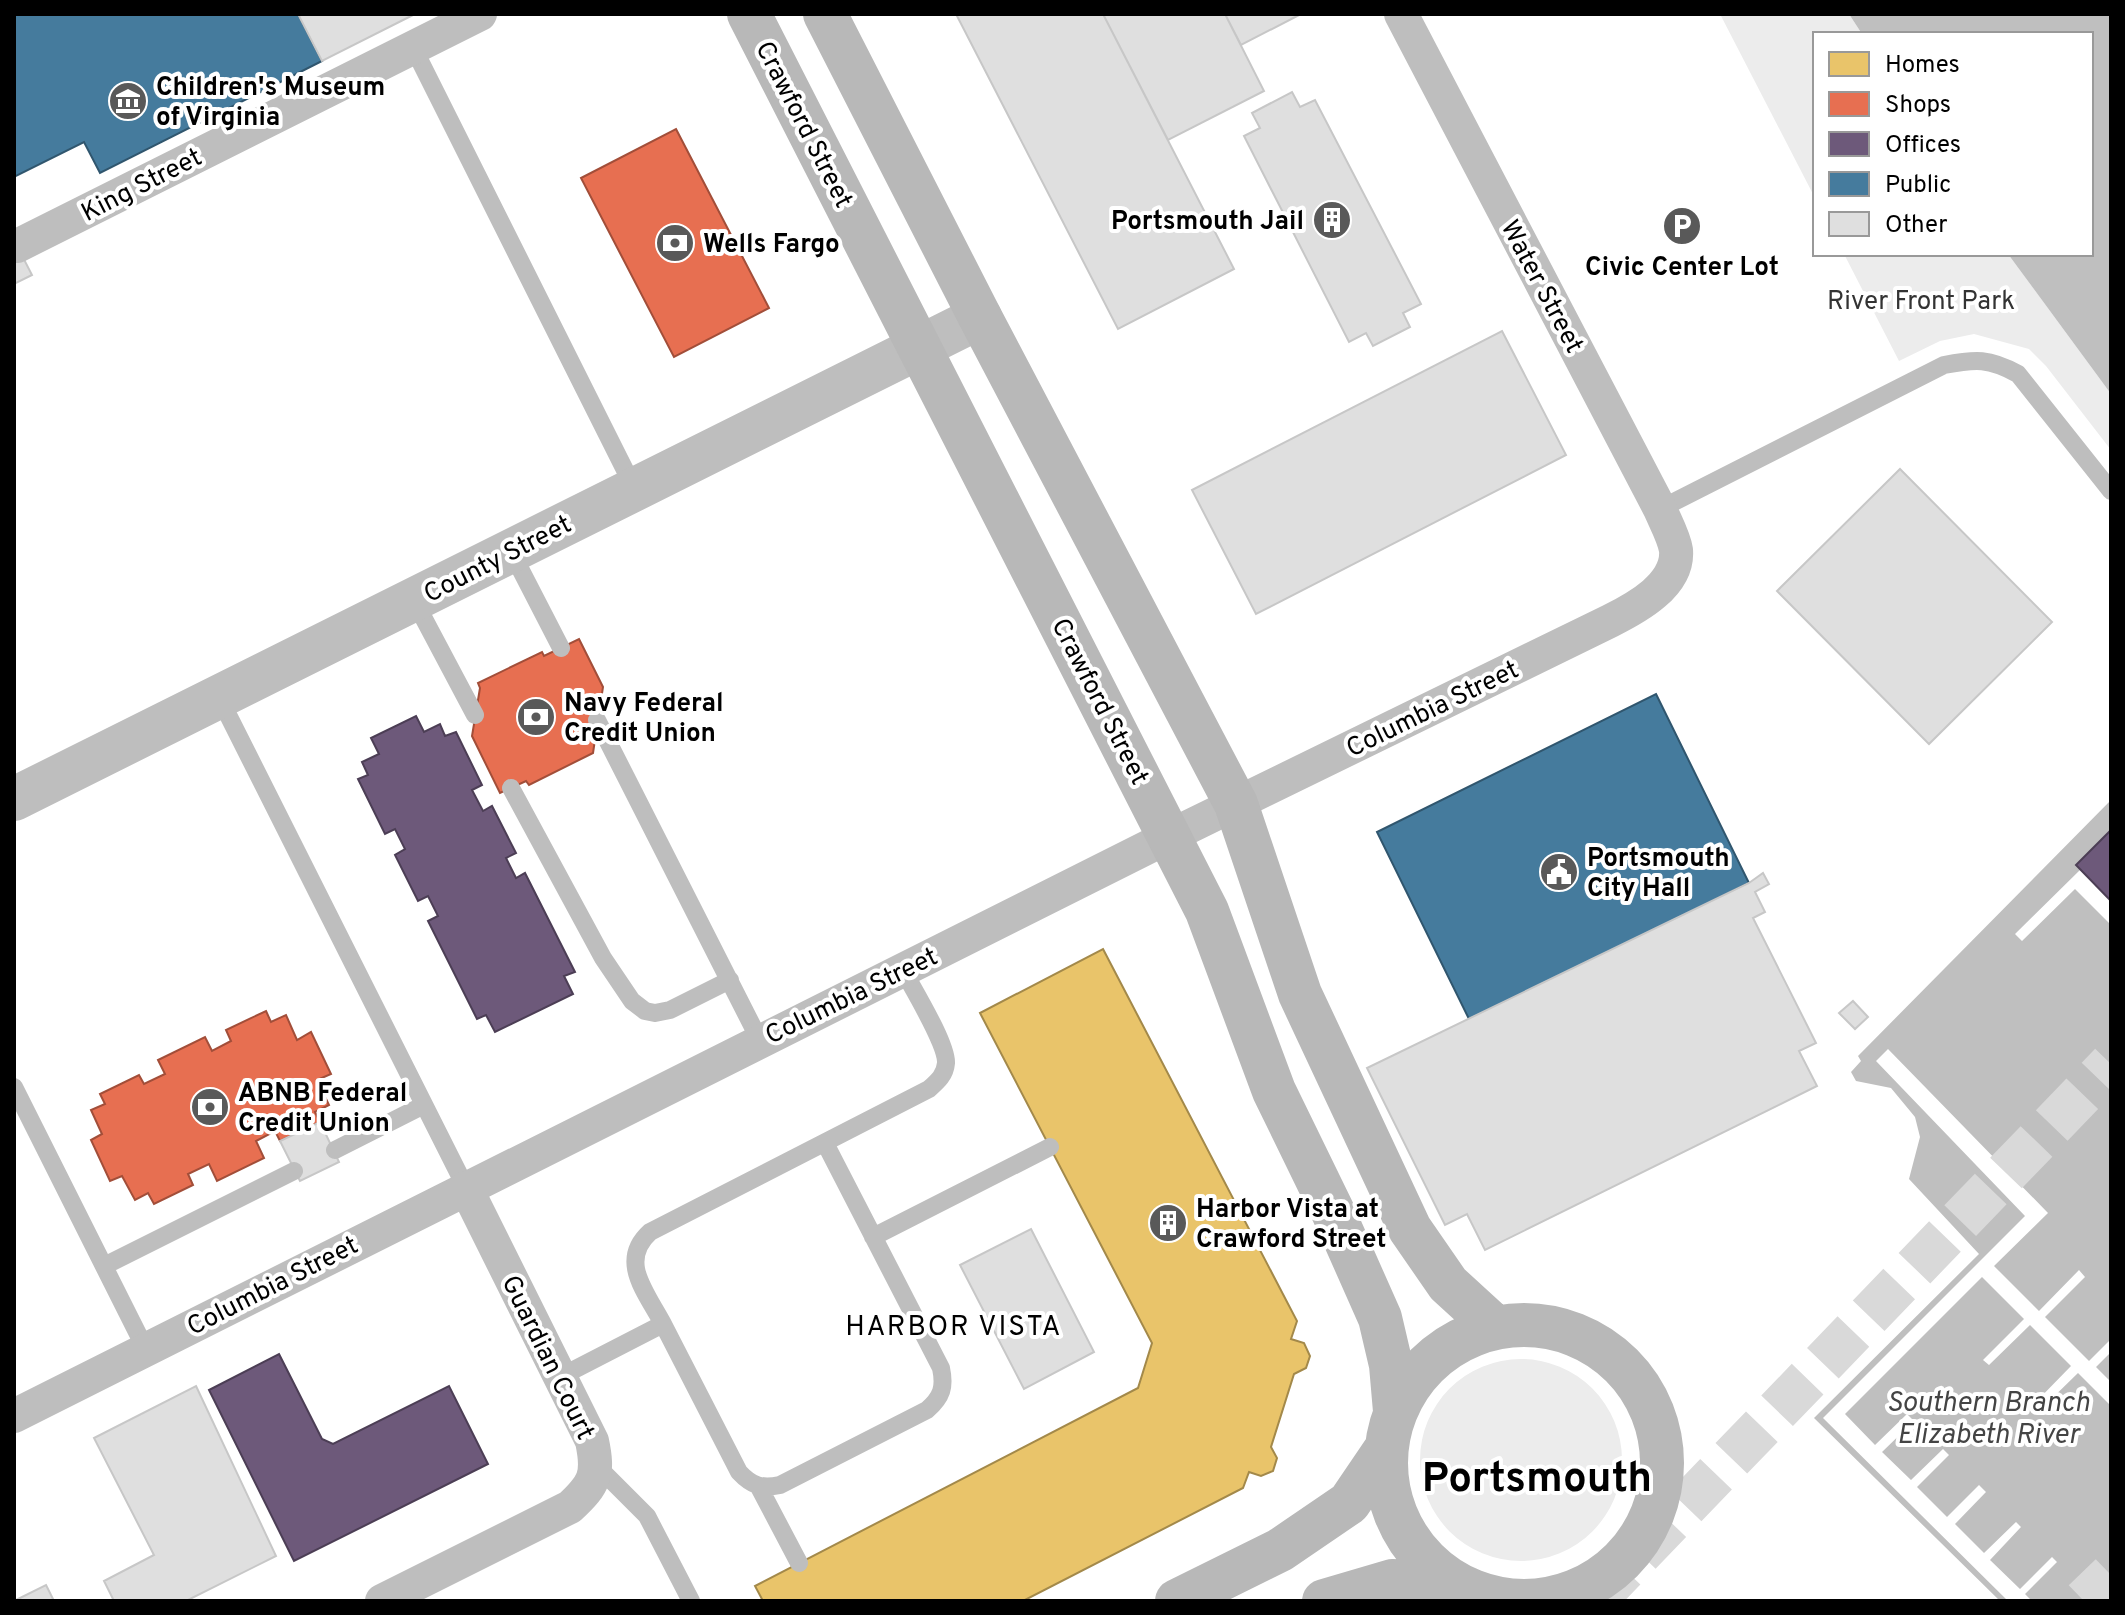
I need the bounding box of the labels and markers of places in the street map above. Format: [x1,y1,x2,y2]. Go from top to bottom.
place label: Children's Museum of Virginia [156,72,385,135]
museum icon: Children's Museum of Virginia [107,80,149,122]
building icon: Portsmouth Jail [1311,199,1353,241]
parking icon: Civic Center Lot [1661,205,1703,247]
place label: Portsmouth Jail [1111,206,1304,239]
bank icon: Wells Fargo [654,222,696,264]
place label: Wells Fargo [703,229,840,262]
place label: Civic Center Lot [1585,252,1779,285]
place label: Navy Federal Credit Union [564,688,724,751]
bank icon: Navy Federal Credit Union [515,696,557,738]
place label: Portsmouth City Hall [1587,843,1730,906]
public building icon: Portsmouth City Hall [1538,851,1580,893]
place label: ABNB Federal Credit Union [238,1078,407,1141]
bank icon: ABNB Federal Credit Union [189,1086,231,1128]
place label: Harbor Vista at Crawford Street [1196,1194,1386,1257]
building icon: Harbor Vista at Crawford Street [1147,1202,1189,1244]

